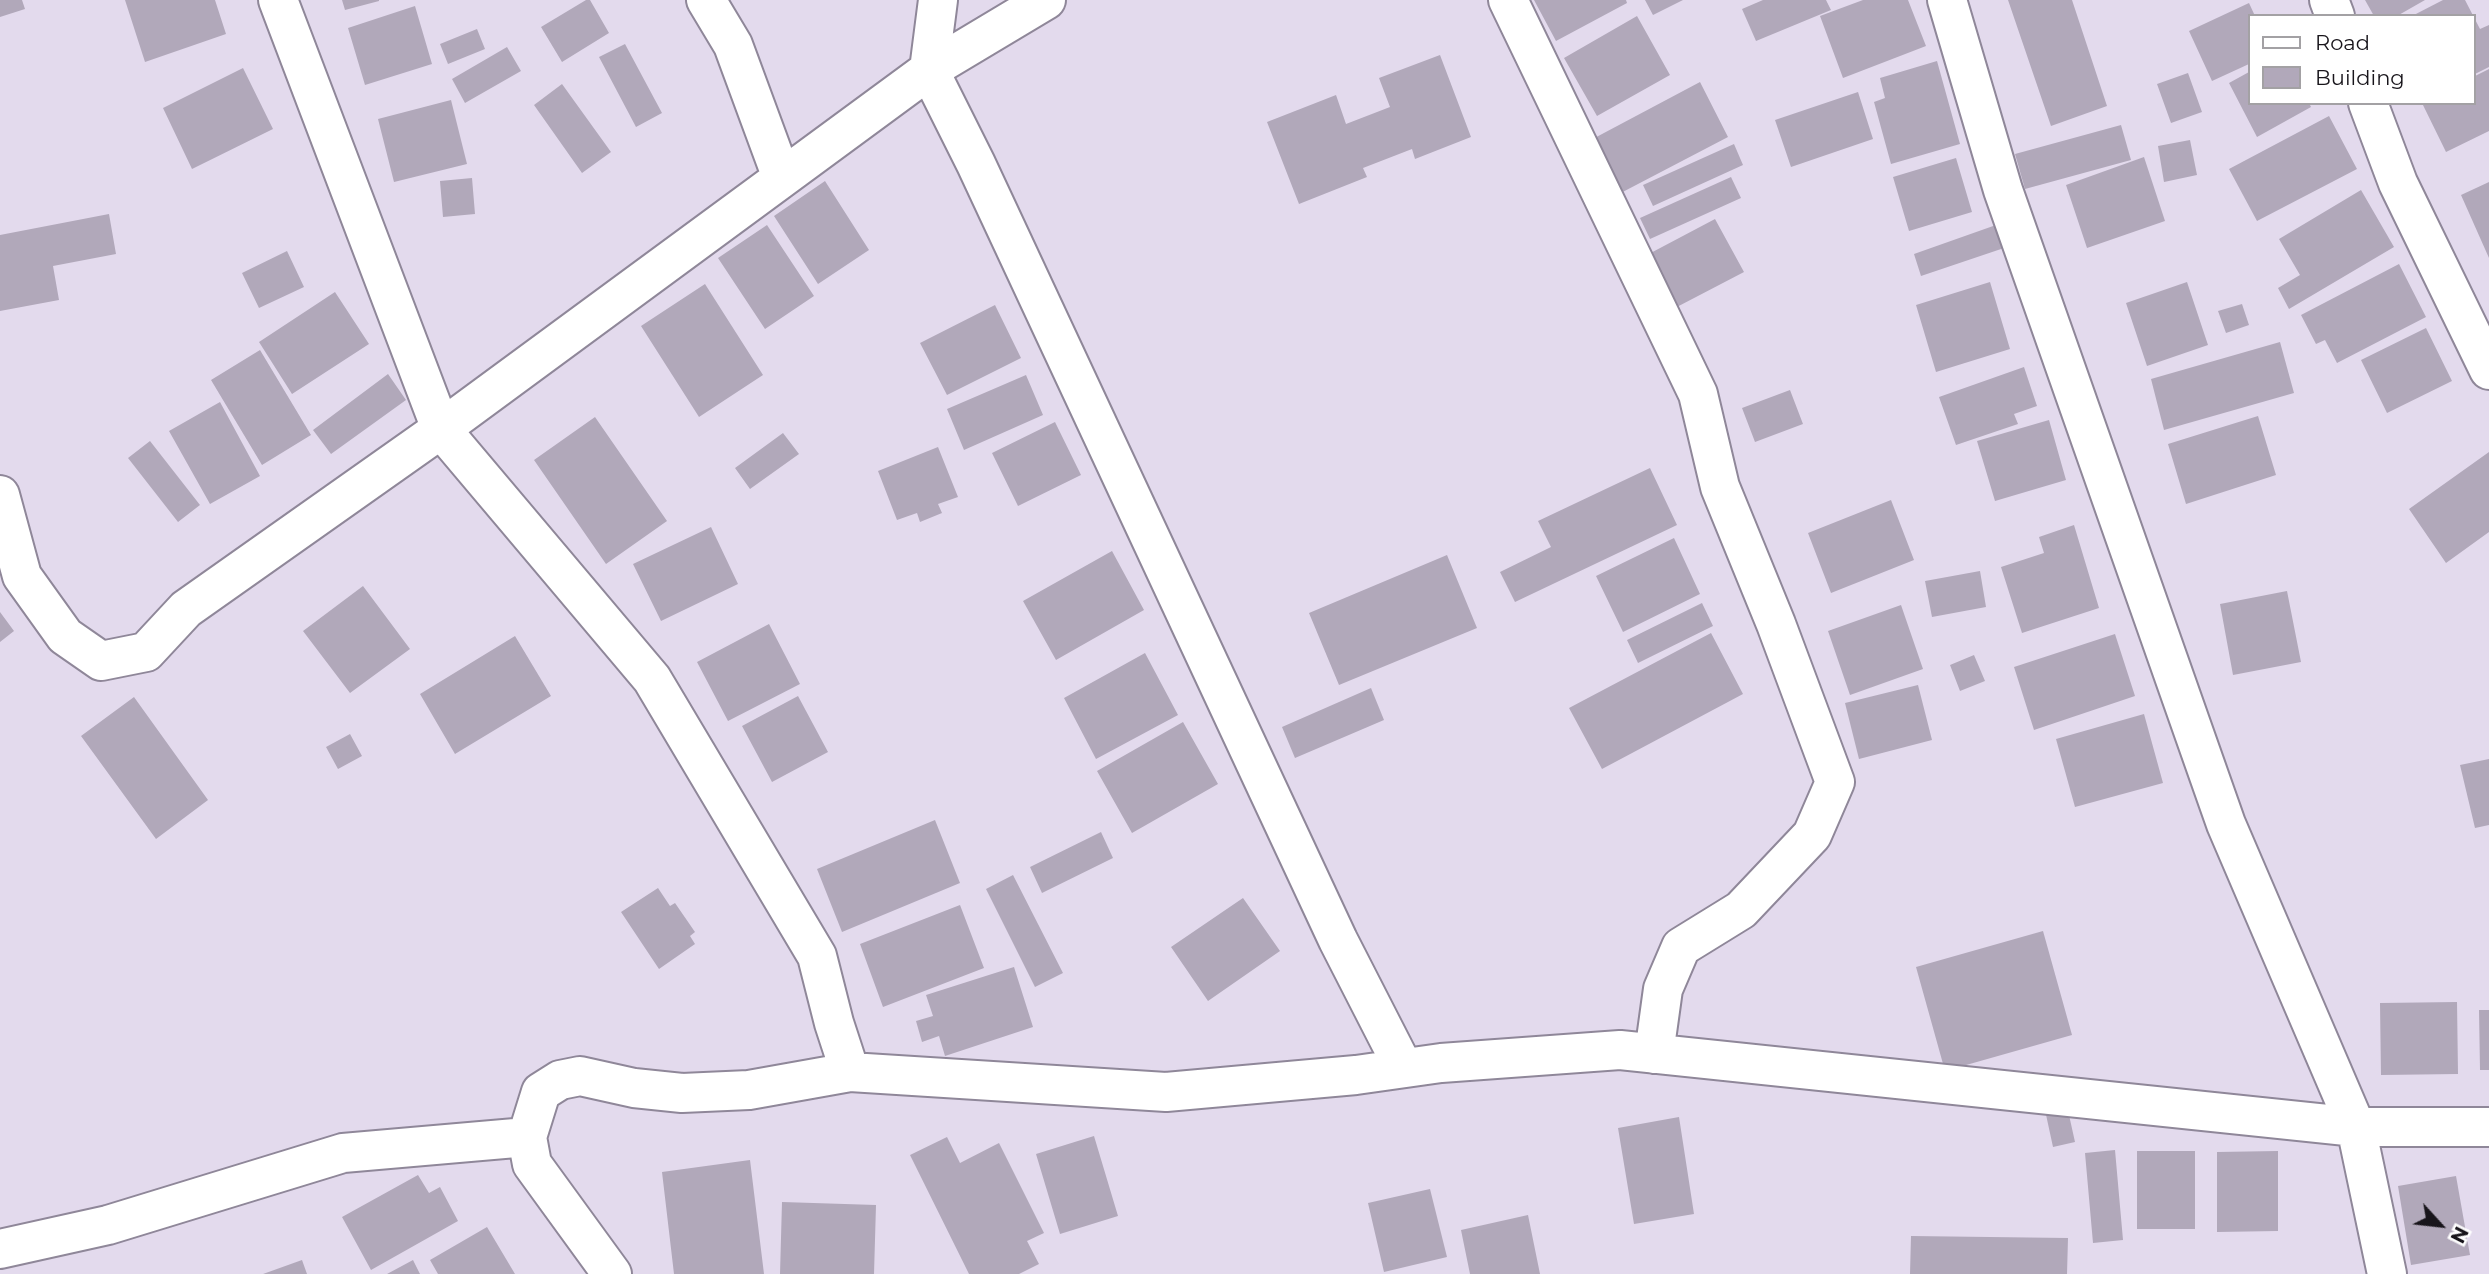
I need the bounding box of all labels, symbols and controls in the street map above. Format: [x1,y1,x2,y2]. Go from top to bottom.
legend [2248,14,2475,105]
text: Road [2315,30,2370,55]
text: Building [2315,65,2405,90]
north arrow [2405,1190,2475,1260]
text: N [2445,1223,2473,1247]

